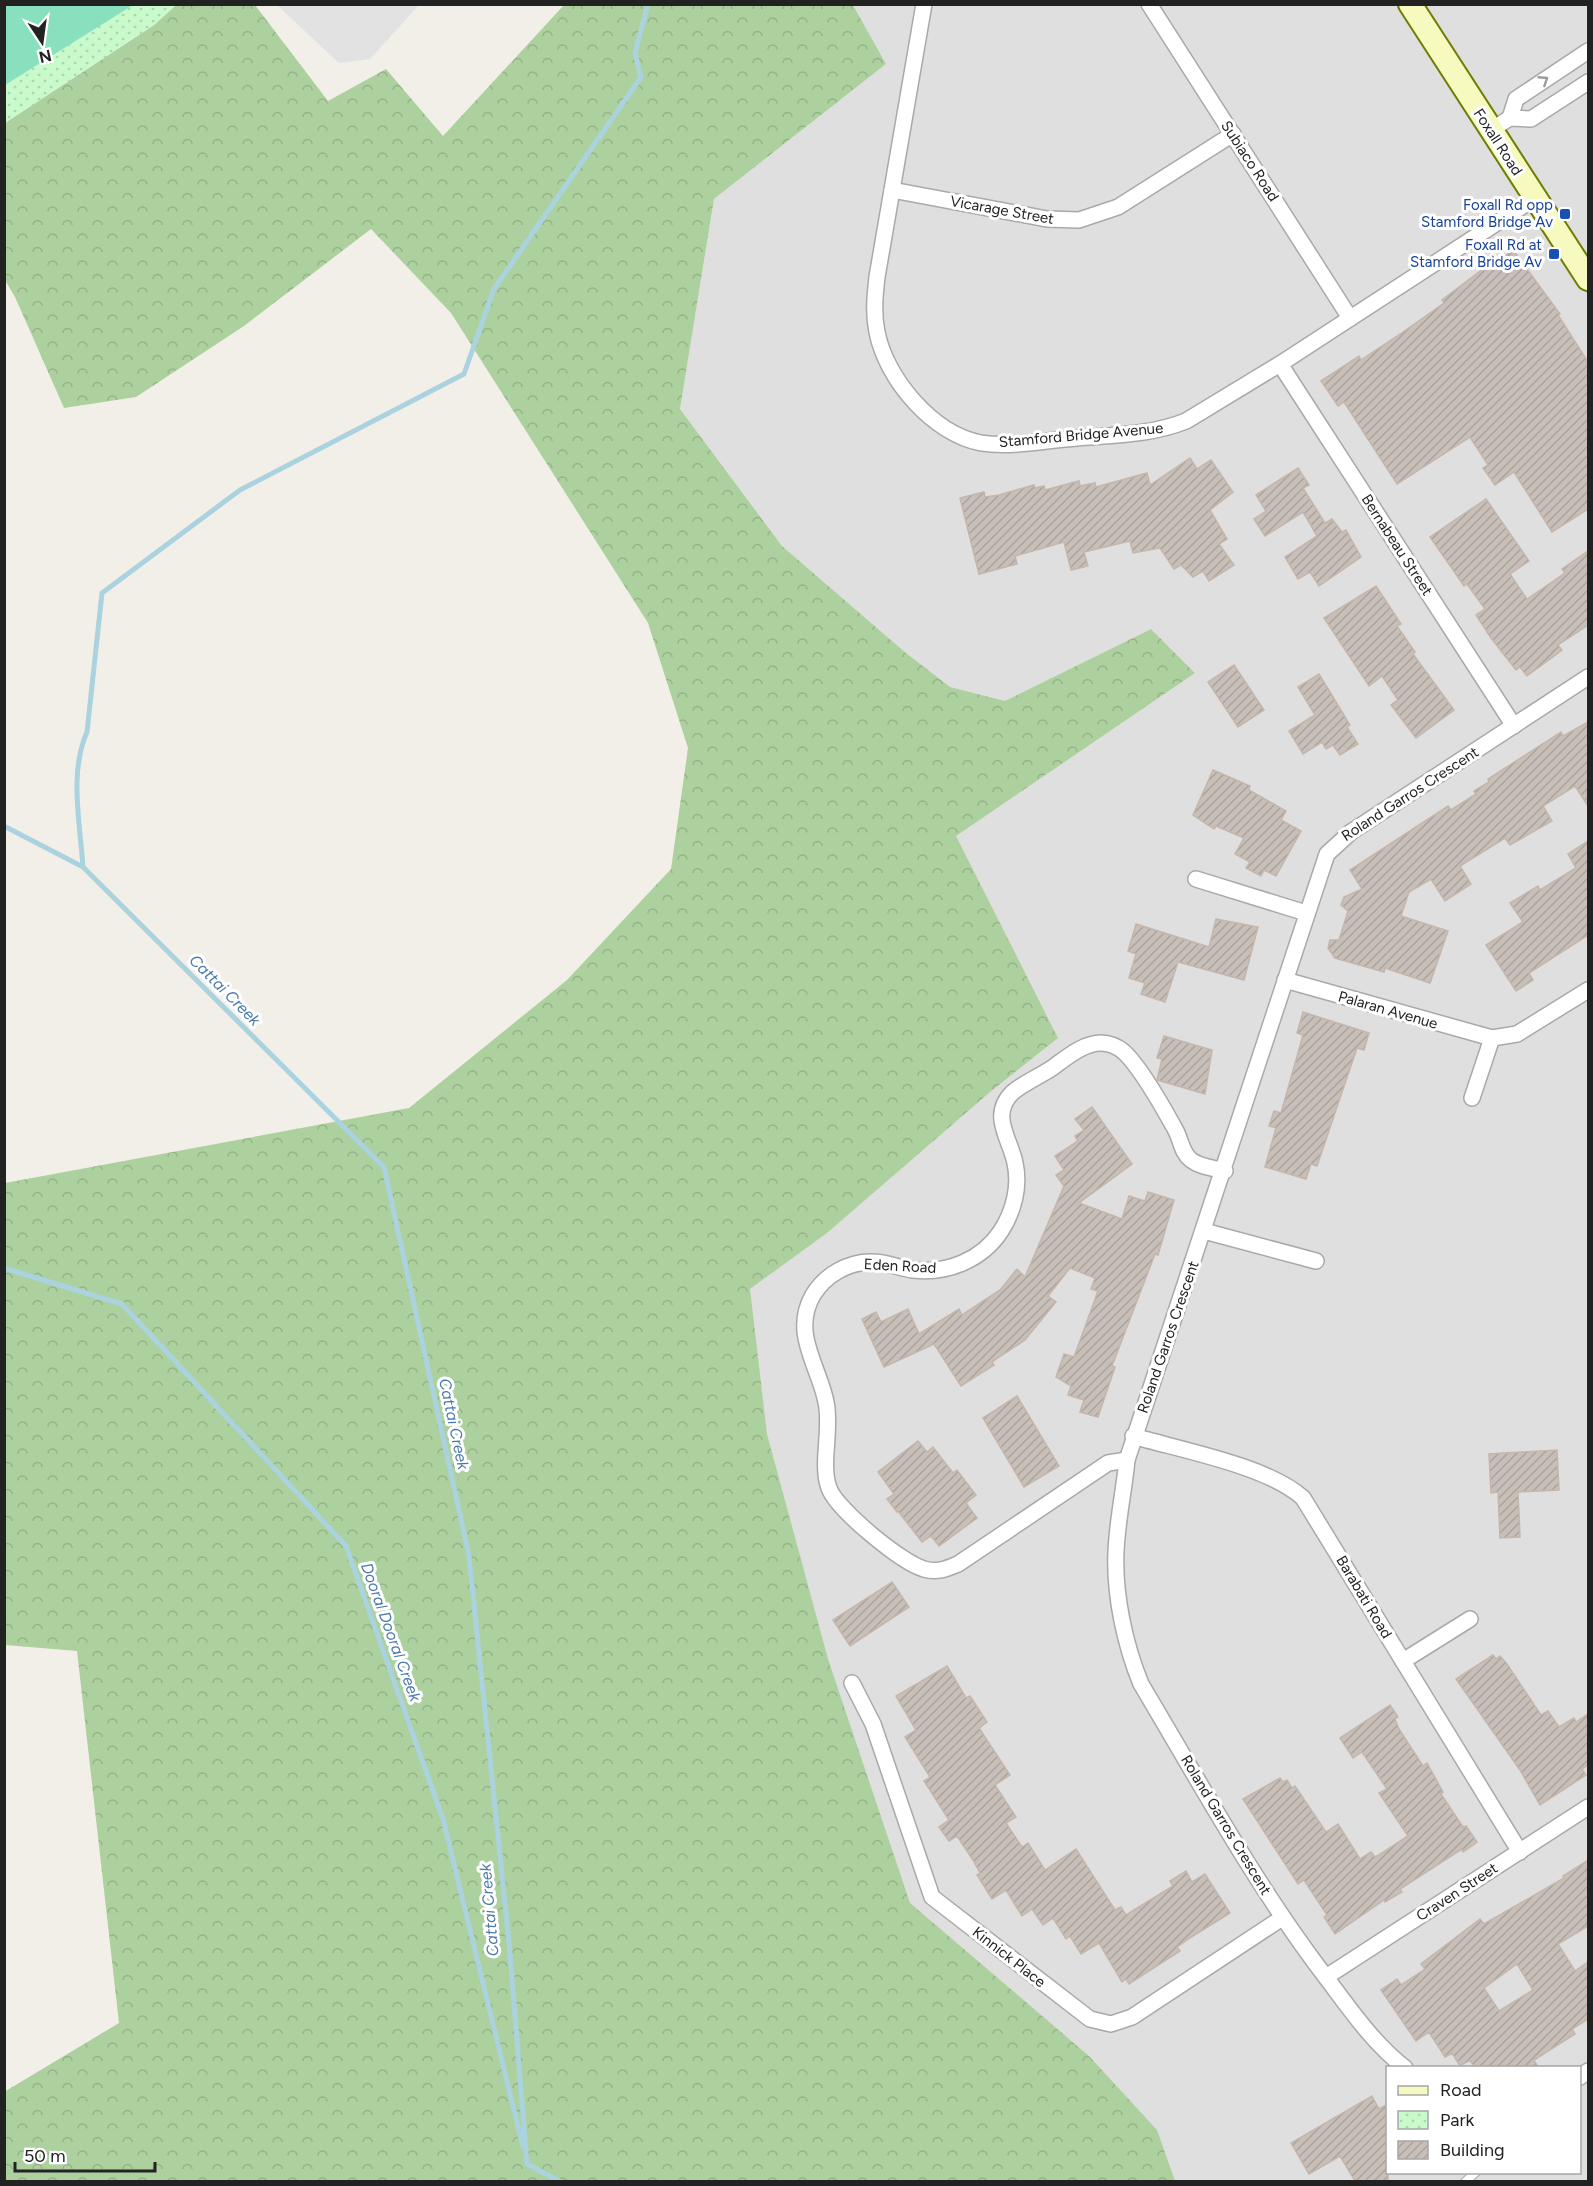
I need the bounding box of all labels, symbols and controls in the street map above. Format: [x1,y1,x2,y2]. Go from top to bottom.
north arrow [12,12,72,72]
text: N [37,45,53,67]
one-way arrow [1537,76,1548,87]
street label: Foxall Road [1470,105,1526,179]
street label: Subiaco Road [1217,117,1283,205]
street label: Vicarage Street [949,192,1056,228]
place label: Foxall Rd opp Stamford Bridge Av [1421,196,1553,231]
marker: Foxall Rd opp Stamford Bridge Av [1558,207,1572,221]
place label: Foxall Rd at Stamford Bridge Av [1410,236,1542,271]
marker: Foxall Rd at Stamford Bridge Av [1547,247,1561,261]
street label: Stamford Bridge Avenue [998,419,1164,451]
street label: Bernabeau Street [1358,491,1437,599]
street label: Roland Garros Crescent [1338,743,1482,845]
water label: Cattai Creek [186,951,265,1030]
street label: Palaran Avenue [1336,987,1440,1033]
street label: Eden Road [863,1255,937,1277]
street label: Roland Garros Crescent [1133,1258,1203,1416]
water label: Cattai Creek [435,1377,473,1472]
street label: Barabati Road [1332,1552,1396,1642]
water label: Dooral Dooral Creek [357,1560,425,1705]
street label: Roland Garros Crescent [1177,1752,1275,1898]
street label: Craven Street [1413,1859,1501,1925]
water label: Cattai Creek [475,1862,503,1957]
street label: Kinnick Place [969,1923,1049,1991]
legend [1386,2066,1581,2174]
text: Road [1440,2079,1481,2101]
text: Park [1440,2109,1475,2131]
scale bar [15,2135,154,2173]
text: Building [1440,2139,1505,2161]
text: 50 m [24,2145,66,2167]

